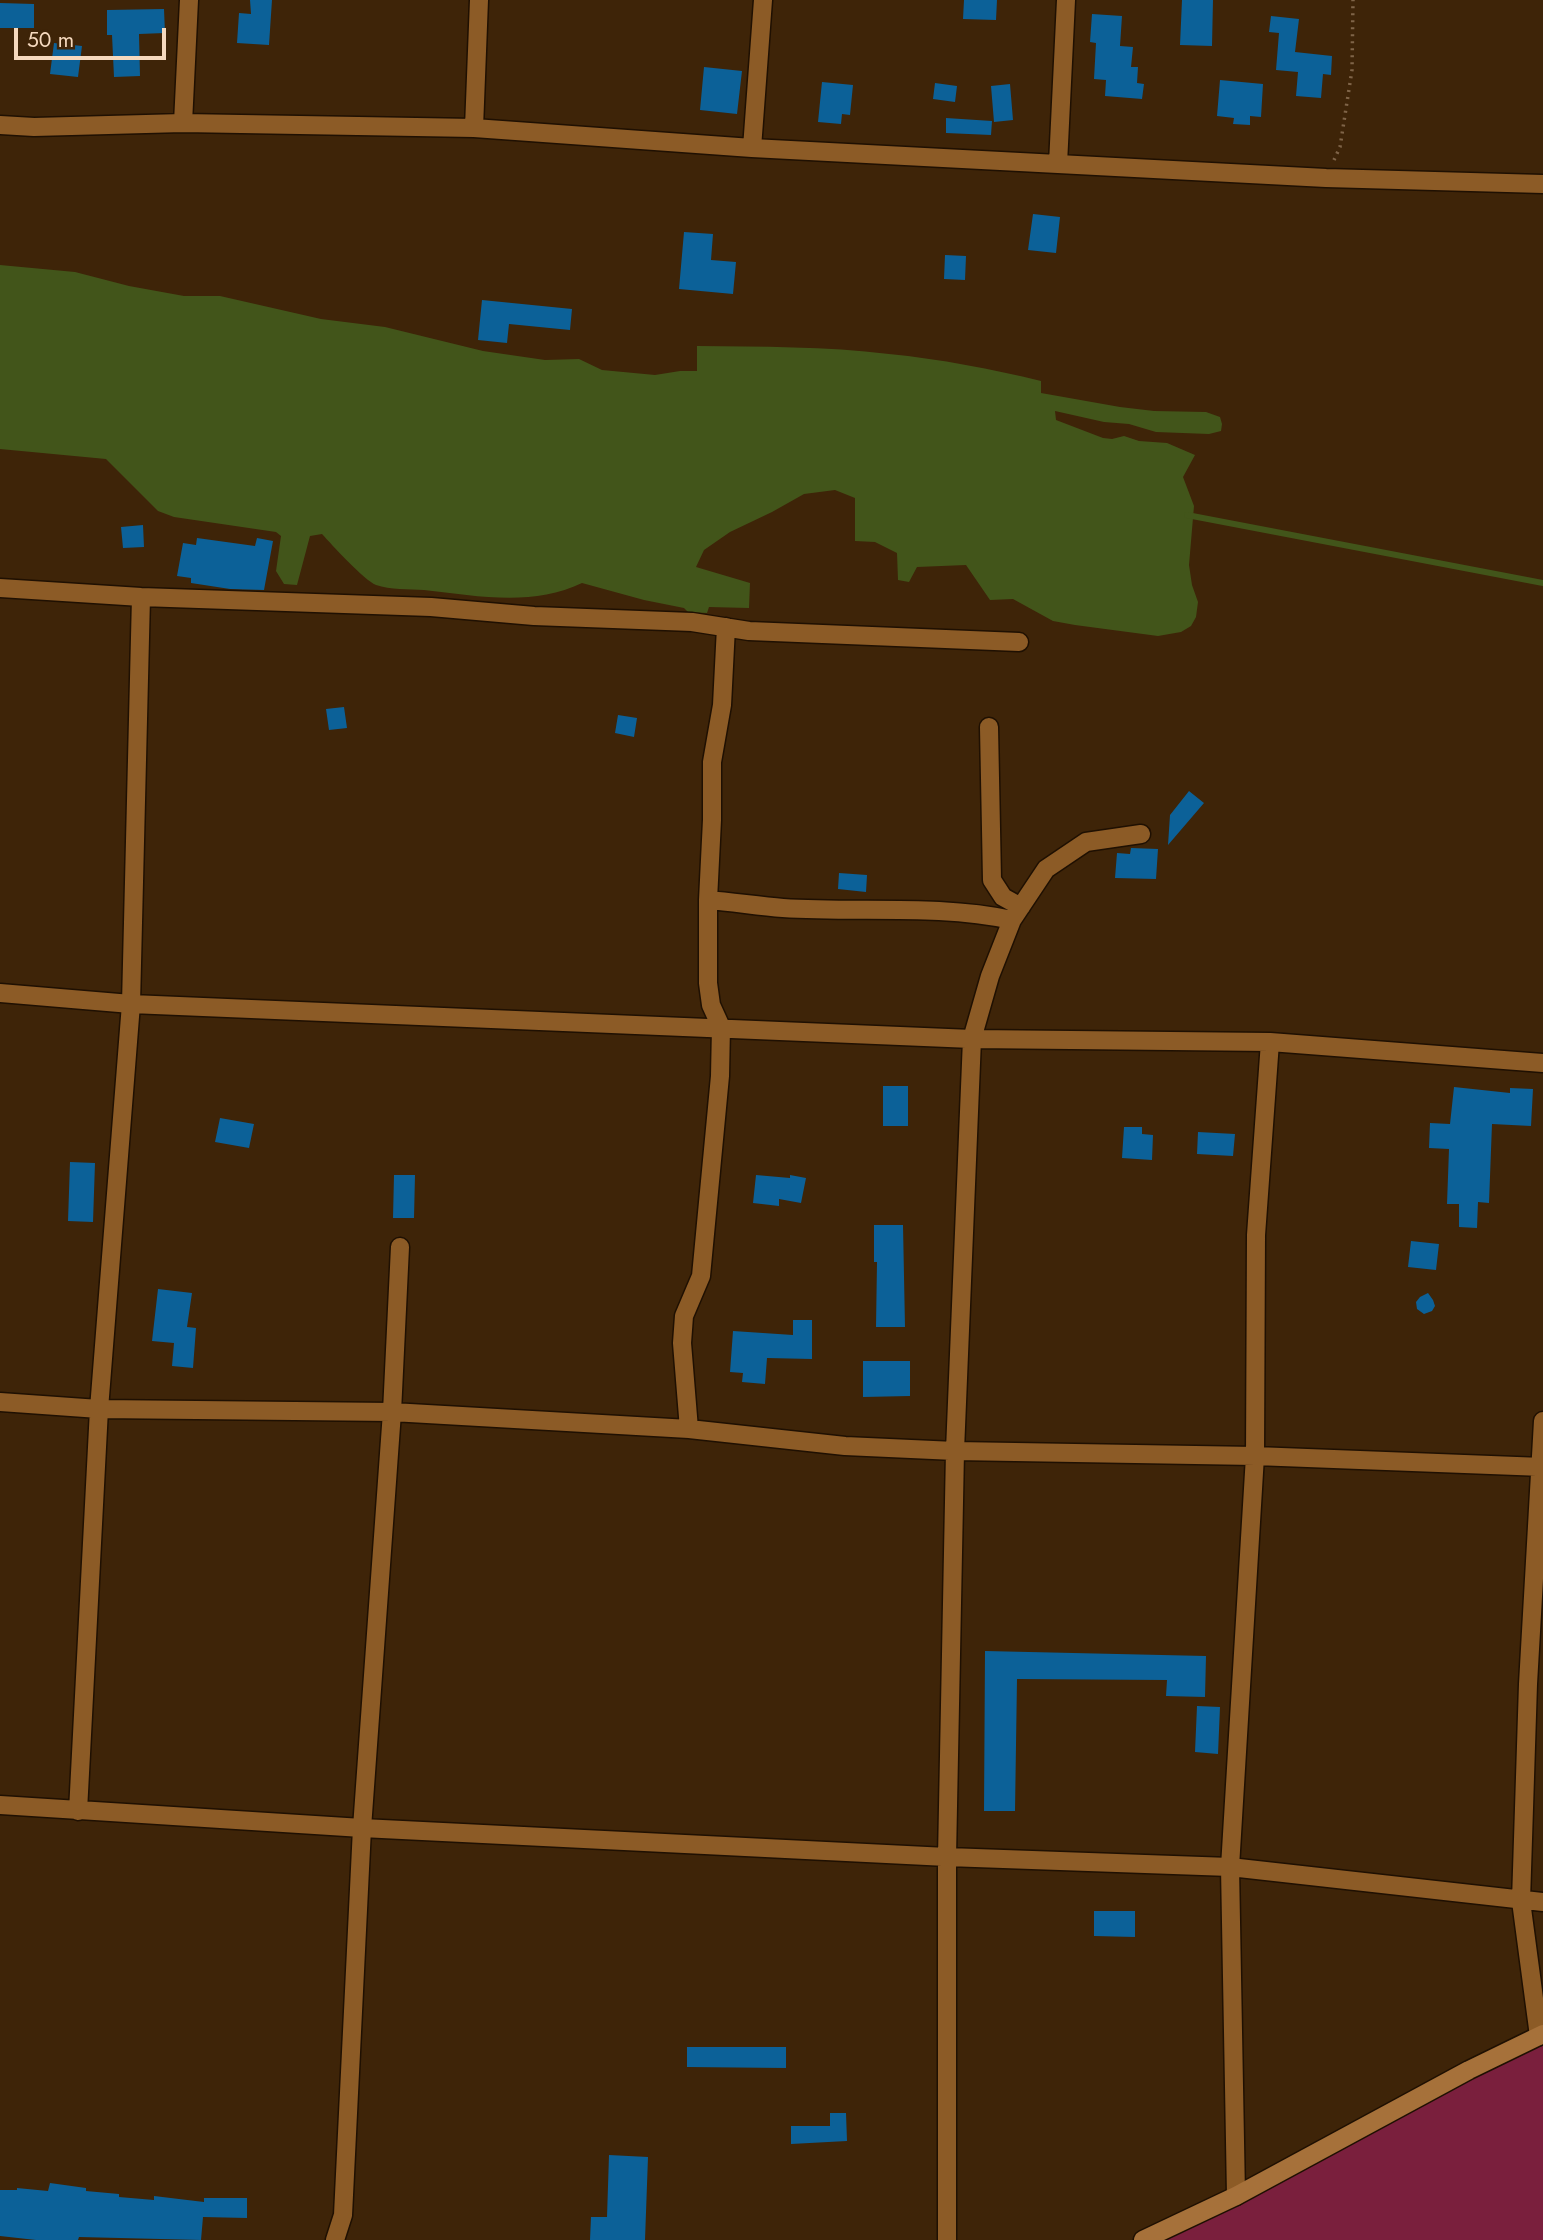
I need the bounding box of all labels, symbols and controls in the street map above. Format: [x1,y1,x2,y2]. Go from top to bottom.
scale bar [18,14,170,58]
text: 50 m [27,25,74,55]

